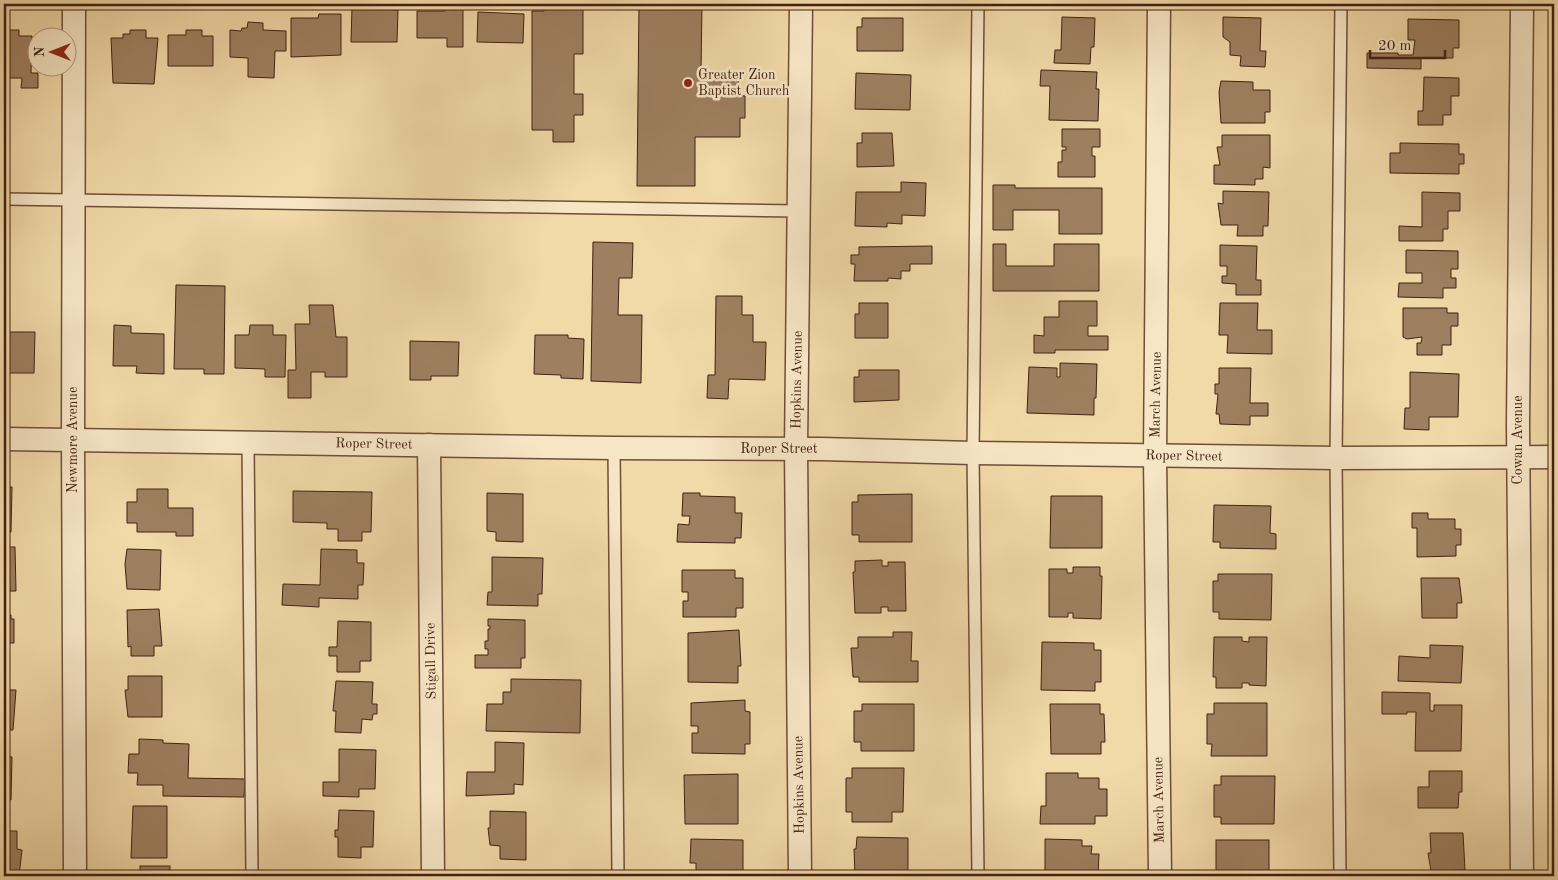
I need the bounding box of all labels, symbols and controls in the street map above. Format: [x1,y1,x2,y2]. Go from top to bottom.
north arrow [28,28,78,78]
scale bar [1370,28,1446,60]
text: 20 m [1378,39,1412,54]
text: N [33,46,47,57]
place label: Greater Zion Baptist Church [698,68,790,98]
marker: Greater Zion Baptist Church [682,77,694,89]
street label: Hopkins Avenue [789,331,805,429]
street label: March Avenue [1148,352,1164,438]
street label: Newmore Avenue [66,387,80,493]
street label: Cowan Avenue [1511,395,1525,485]
street label: Roper Street [335,436,413,452]
street label: Roper Street [740,442,818,456]
street label: Roper Street [1145,448,1223,464]
street label: Stigall Drive [423,622,439,700]
street label: Hopkins Avenue [791,736,807,834]
street label: March Avenue [1151,757,1167,843]

